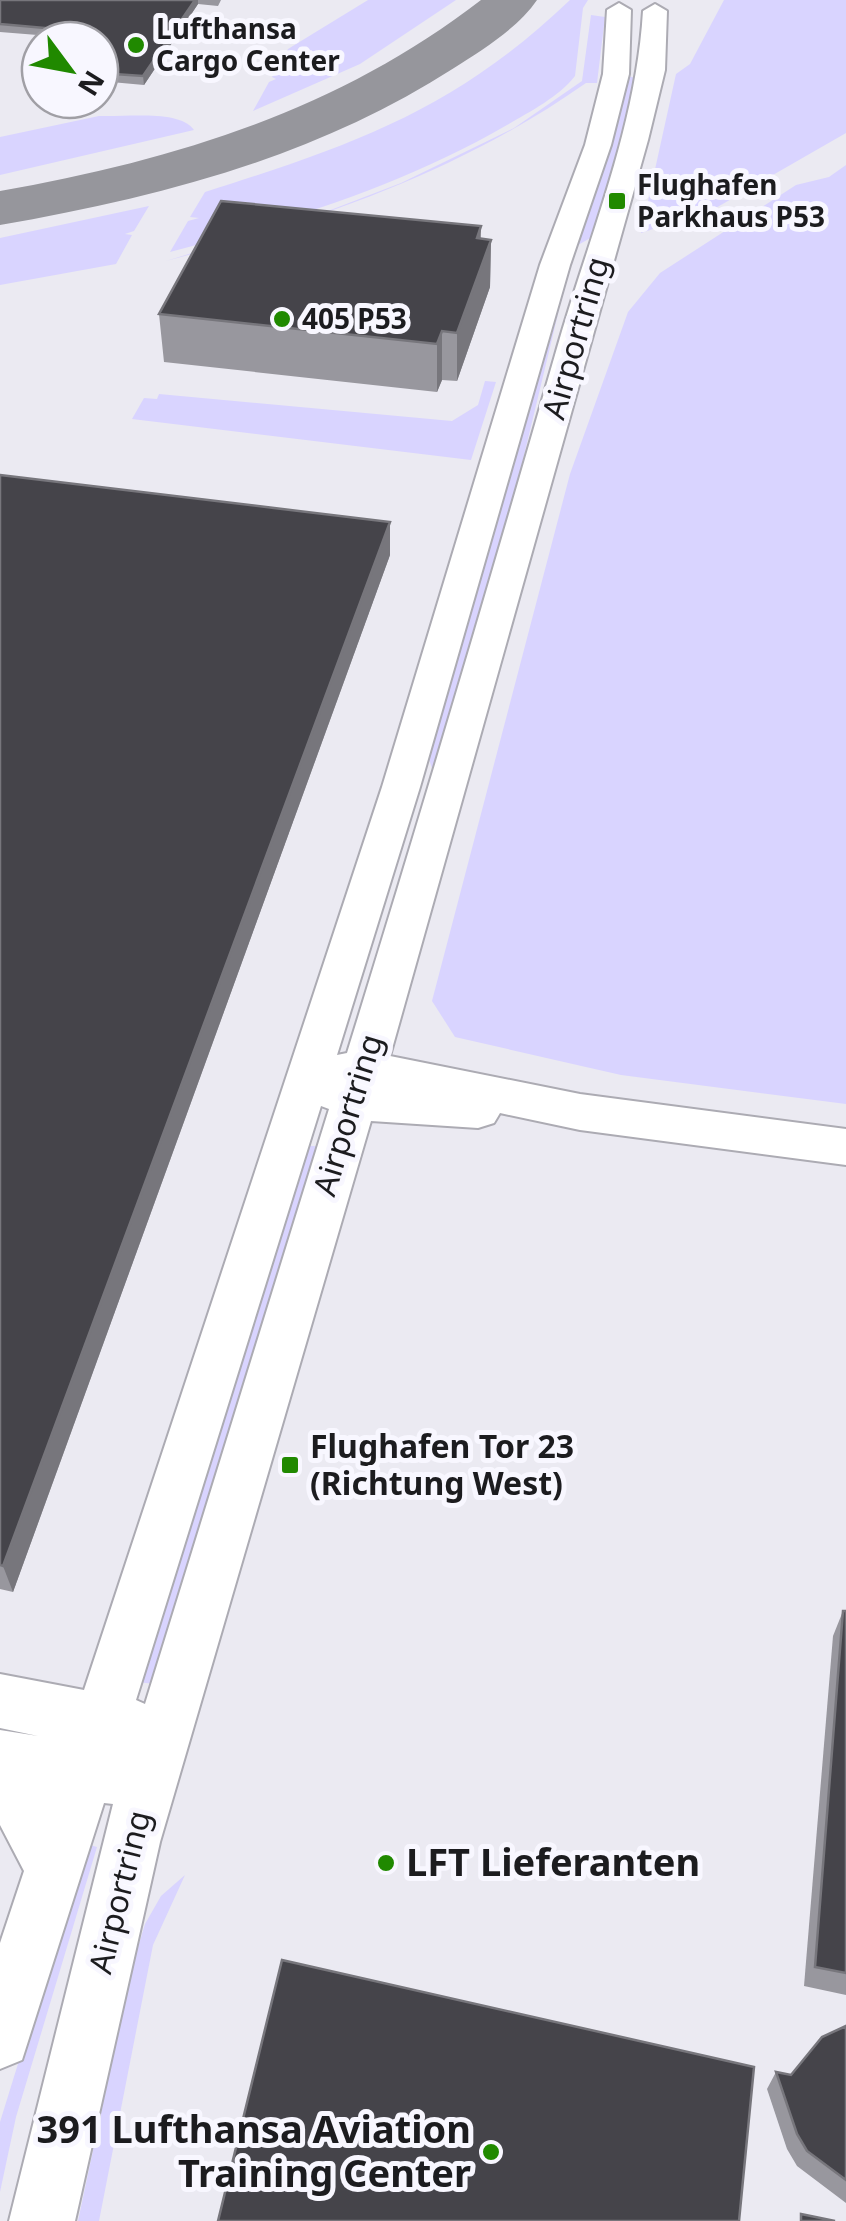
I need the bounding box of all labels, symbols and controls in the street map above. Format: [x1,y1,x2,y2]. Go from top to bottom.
place label: Lufthansa Cargo Center [156,9,340,79]
north arrow [20,20,120,120]
marker: Lufthansa Cargo Center [125,34,147,56]
text: N [70,64,114,103]
place label: Flughafen Parkhaus P53 [637,165,825,235]
marker: Flughafen Parkhaus P53 [606,190,628,212]
street label: Airportring [531,252,618,424]
place label: 405 P53 [302,299,407,337]
marker: 405 P53 [271,308,293,330]
street label: Airportring [302,1029,391,1201]
place label: Flughafen Tor 23 (Richtung West) [310,1424,574,1504]
marker: Flughafen Tor 23 (Richtung West) [279,1454,301,1476]
street label: Airportring [78,1806,160,1978]
place label: LFT Lieferanten [406,1835,700,1887]
marker: LFT Lieferanten [375,1852,397,1874]
place label: 391 Lufthansa Aviation Training Center [36,2102,471,2198]
marker: 391 Lufthansa Aviation Training Center [480,2141,502,2163]

